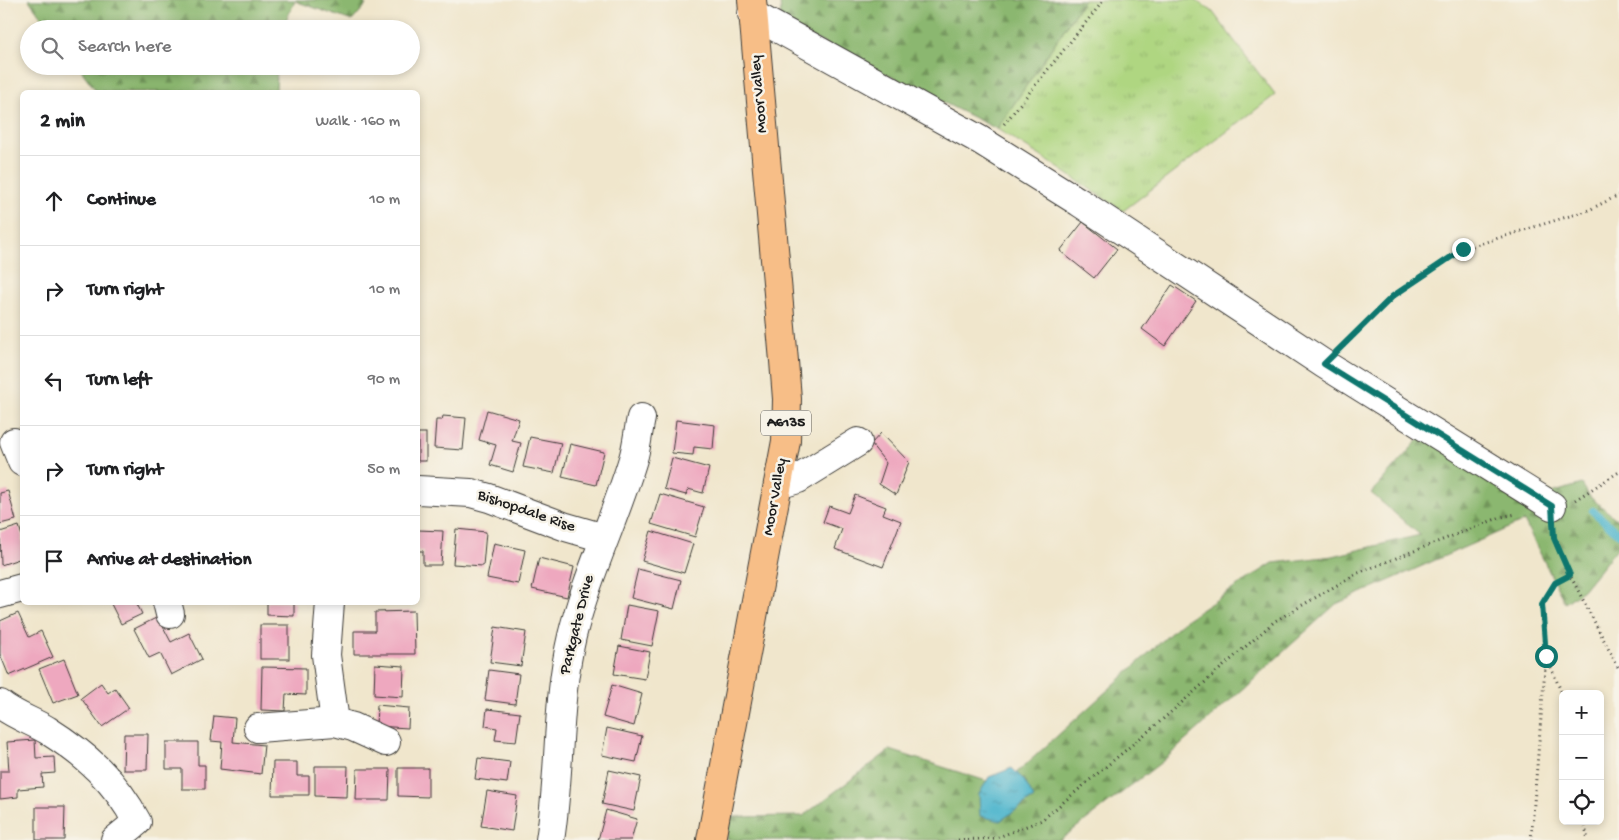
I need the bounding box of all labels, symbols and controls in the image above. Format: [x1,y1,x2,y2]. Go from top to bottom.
search box [20,20,420,75]
icon: search [38,34,66,62]
text: Search here [78,36,172,59]
street label: Moor Valley [747,54,773,134]
text: 2 min [40,110,85,135]
text: Walk · 160 m [315,113,400,132]
icon: ahead [40,187,68,215]
text: Continue [87,189,156,212]
text: 10 m [369,191,400,210]
route end [1452,238,1475,261]
icon: right [40,277,68,305]
text: Turn right [87,279,163,302]
text: 10 m [369,281,400,300]
icon: left [40,367,68,395]
text: Turn left [87,369,151,392]
text: 90 m [368,371,400,390]
road number: A6135 [761,410,811,436]
icon: right [40,457,68,485]
street label: Moor Valley [760,457,792,537]
text: Turn right [87,459,163,482]
text: 50 m [367,461,400,480]
street label: Bishopdale Rise [474,486,578,538]
icon: arrive [40,547,68,575]
text: Arrive at destination [87,549,251,572]
street label: Parkgate Drive [556,573,600,678]
route start [1535,645,1558,668]
map controls [1559,690,1604,825]
button: + [1559,690,1604,735]
button: − [1559,735,1604,780]
button: locate [1559,780,1604,825]

